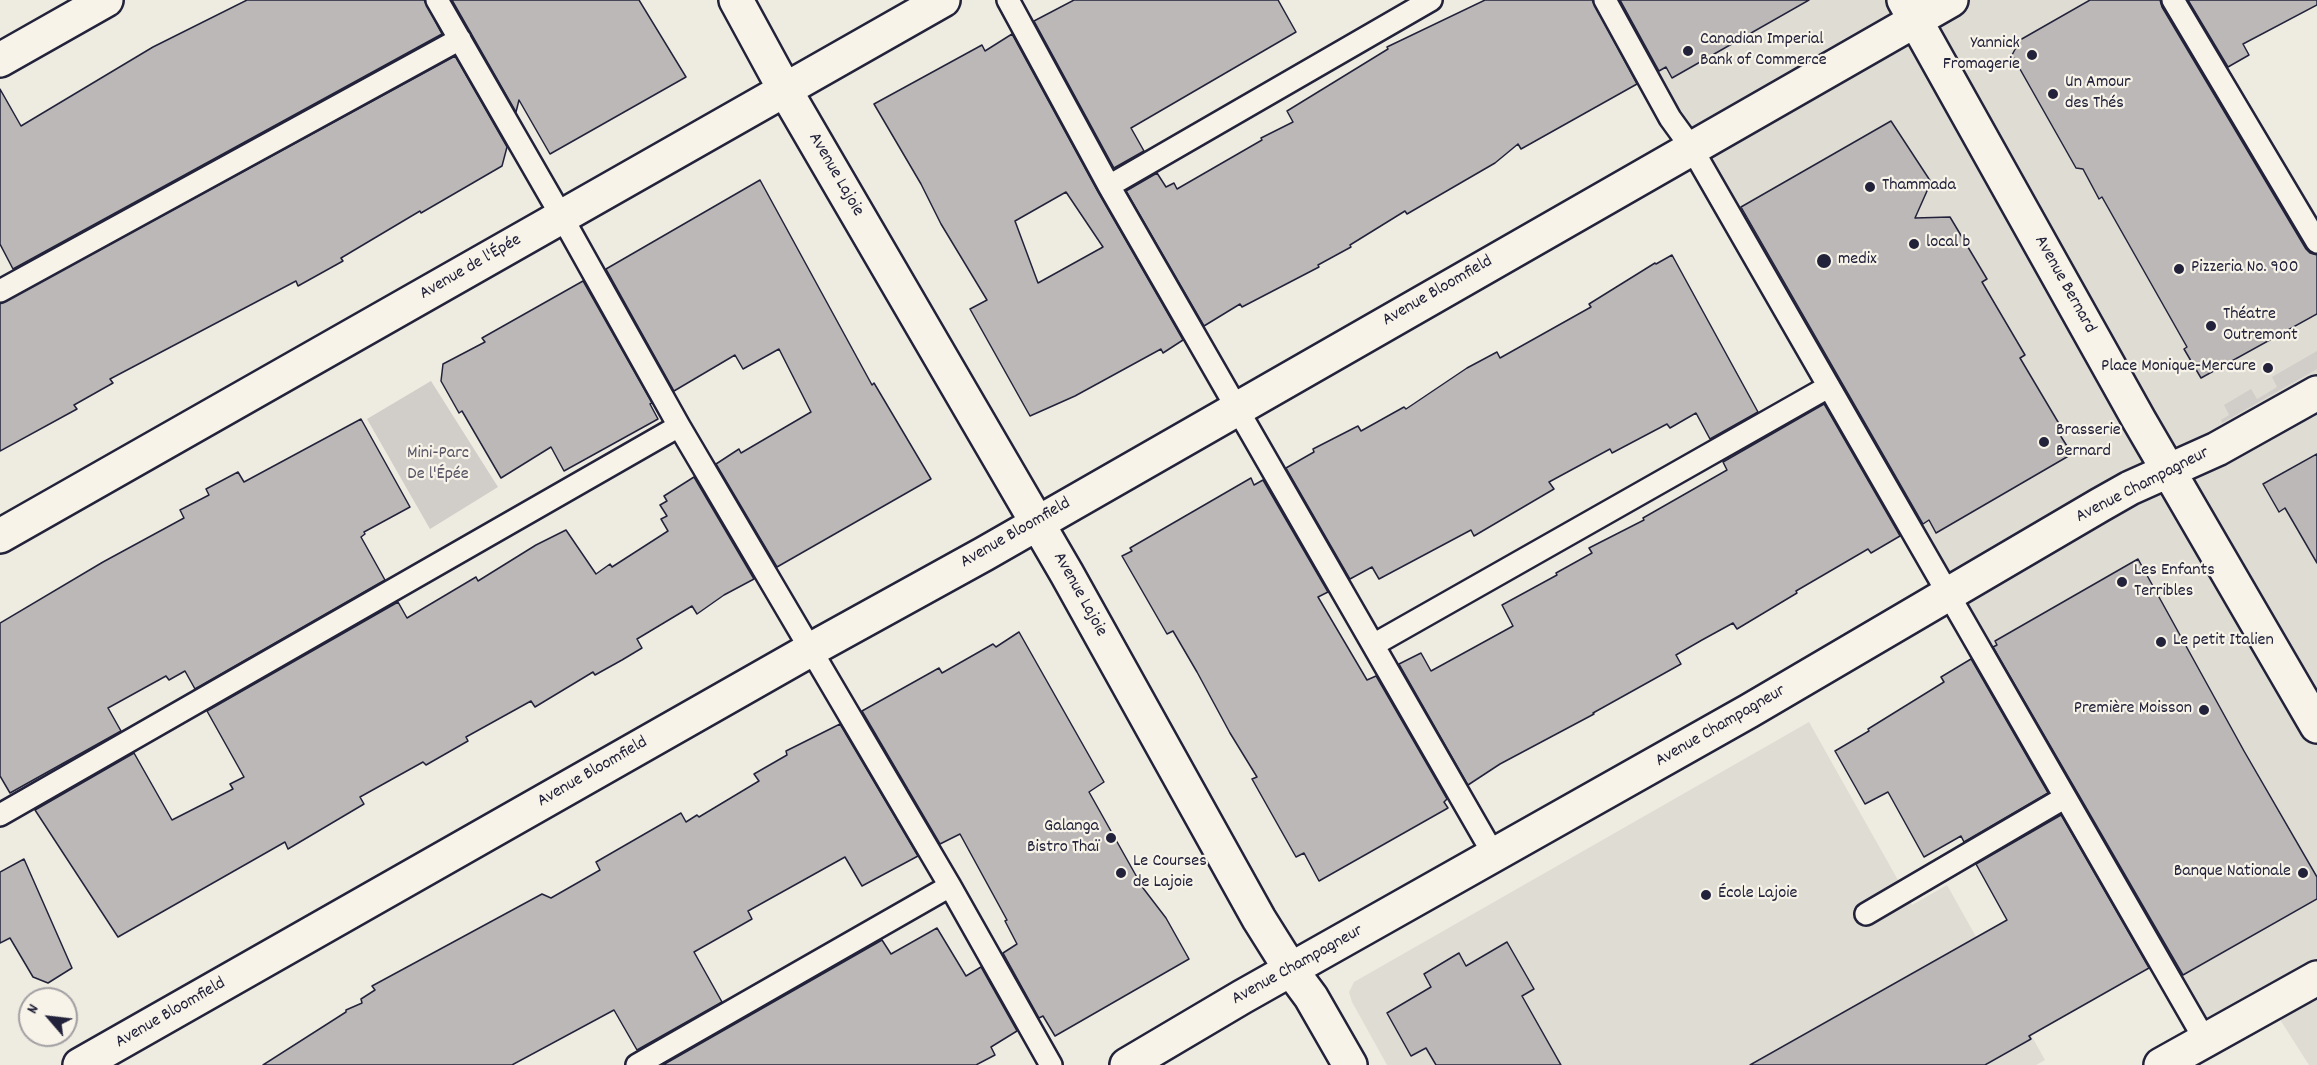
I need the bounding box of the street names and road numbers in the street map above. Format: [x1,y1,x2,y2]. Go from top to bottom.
street label: Avenue Lajoie [802,129,868,221]
street label: Avenue de l'Épée [416,230,526,306]
street label: Avenue Bernard [2028,232,2100,338]
street label: Avenue Bloomfield [1379,252,1497,332]
street label: Avenue Champagneur [2073,443,2213,529]
street label: Avenue Bloomfield [957,494,1075,574]
street label: Avenue Lajoie [1047,549,1111,641]
street label: Avenue Champagneur [1652,681,1790,773]
street label: Avenue Bloomfield [534,733,652,813]
street label: Avenue Champagneur [1229,921,1367,1011]
street label: Avenue Bloomfield [112,974,230,1054]

